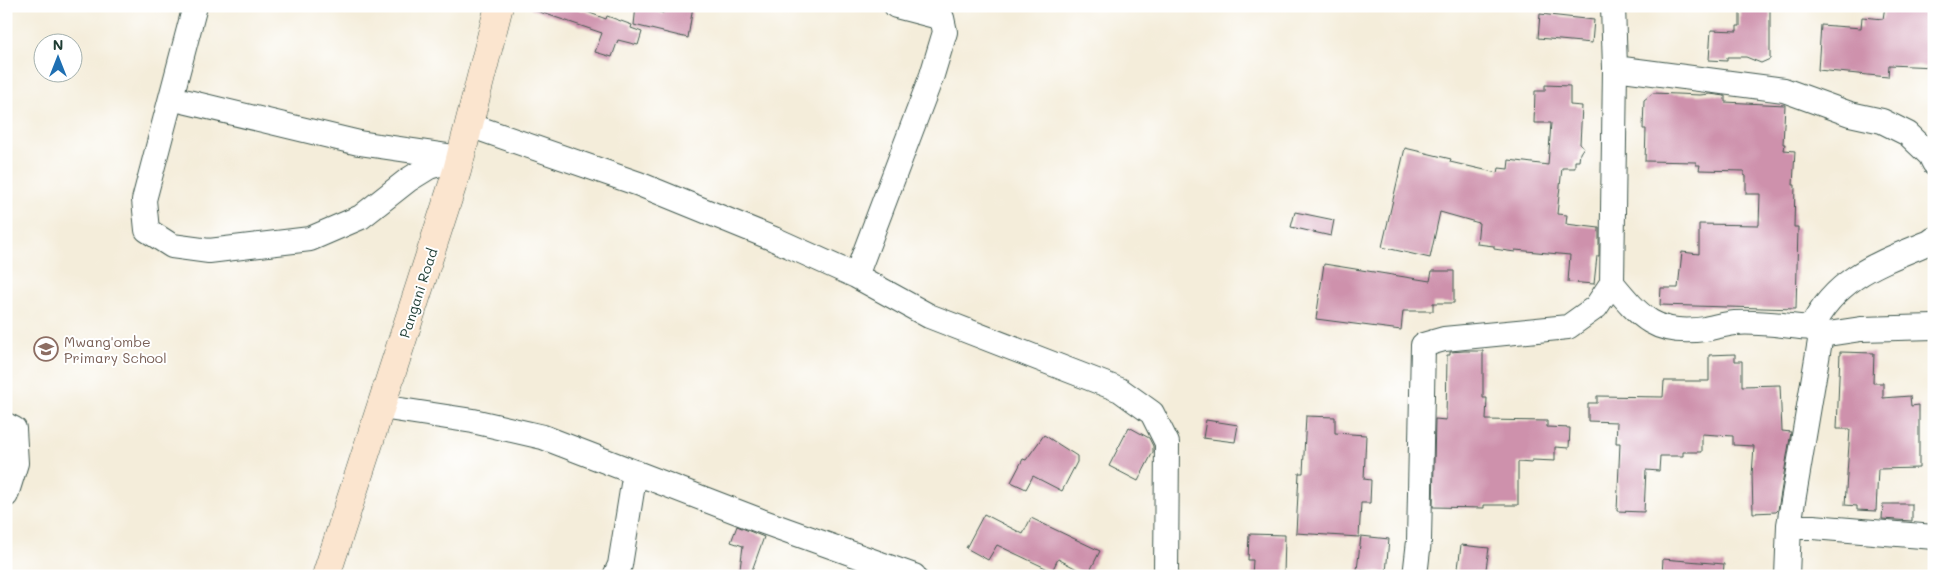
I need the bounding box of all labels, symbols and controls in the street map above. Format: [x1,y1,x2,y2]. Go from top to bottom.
north arrow [32,32,82,82]
text: N [53,35,63,54]
street label: Pangani Road [395,246,441,340]
place label: Mwang'ombe Primary School [64,332,167,367]
school or university icon: Mwang'ombe Primary School [33,336,59,362]

